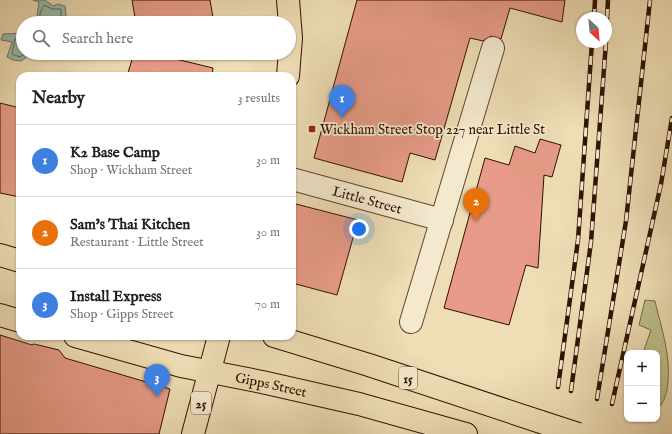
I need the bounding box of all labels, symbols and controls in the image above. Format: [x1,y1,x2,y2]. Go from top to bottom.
north arrow [576,12,612,48]
search box [16,16,296,60]
icon: search [30,27,52,49]
text: Search here [62,29,133,48]
pin: 1 [329,85,355,118]
text: Nearby [32,88,85,109]
text: 3 results [238,90,280,107]
place label: Wickham Street Stop 227 near Little St [320,121,545,139]
marker: Wickham Street Stop 227 near Little St [307,124,317,134]
text: K2 Base Camp [70,143,160,162]
text: 1 [43,152,47,169]
text: 30 m [256,152,280,169]
text: Shop · Wickham Street [70,162,192,179]
street label: Little Street [330,182,404,219]
pin: 2 [463,188,489,221]
text: Sam's Thai Kitchen [70,215,190,234]
your location [349,219,369,239]
text: 2 [42,224,48,241]
text: 30 m [256,224,280,241]
text: Restaurant · Little Street [70,234,204,251]
text: Install Express [70,287,162,306]
text: 3 [43,296,47,313]
text: 70 m [255,296,280,313]
text: Shop · Gipps Street [70,306,174,323]
map controls [624,350,660,422]
button: + [624,350,660,386]
pin: 3 [144,364,170,397]
road number: 15 [399,367,417,389]
street label: Gipps Street [233,369,309,402]
button: − [624,386,660,422]
road number: 25 [191,392,211,414]

